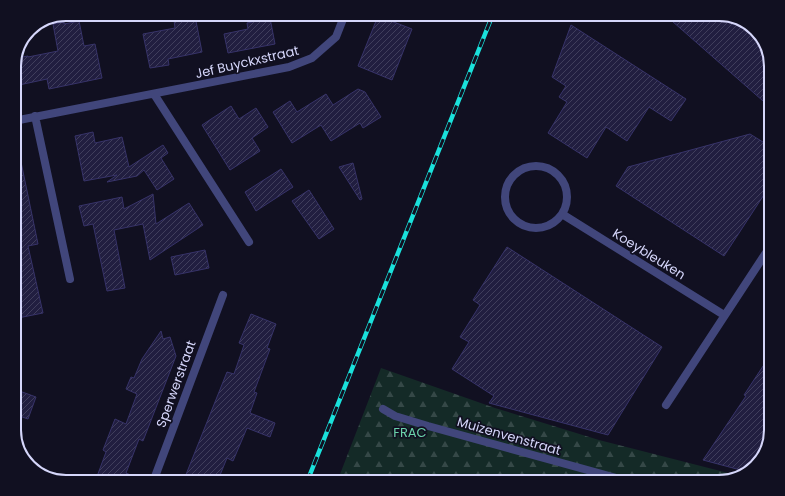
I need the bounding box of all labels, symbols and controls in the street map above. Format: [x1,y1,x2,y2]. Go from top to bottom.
street label: Jef Buyckxstraat [193,41,301,83]
street label: Koeybleuken [609,224,689,284]
street label: Sperwerstraat [151,337,201,430]
street label: Muizenvenstraat [455,412,563,460]
park label: FRAC [393,423,427,442]

